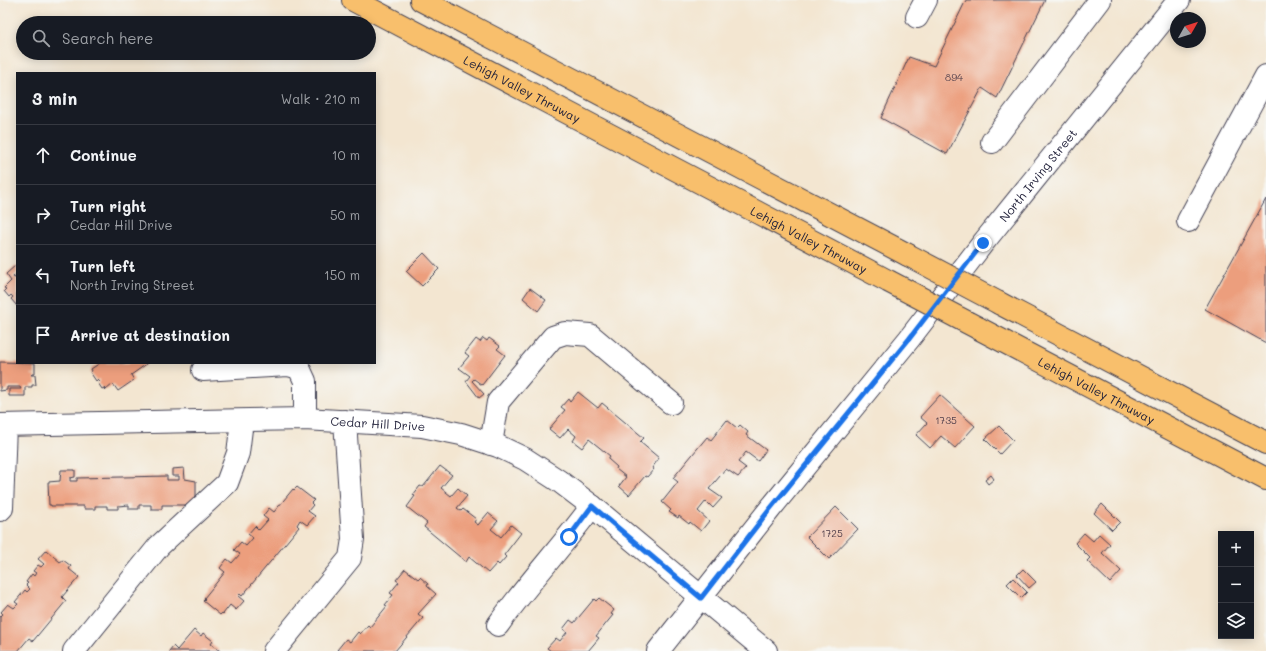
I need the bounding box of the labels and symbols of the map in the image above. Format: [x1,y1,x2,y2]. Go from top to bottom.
north arrow [1170,12,1206,48]
street label: Lehigh Valley Thruway [461,52,583,126]
house number: 894 [945,70,963,84]
street label: North Irving Street [996,125,1080,225]
street label: Lehigh Valley Thruway [748,202,870,277]
route end [974,234,992,252]
street label: Lehigh Valley Thruway [1036,353,1158,427]
street label: Cedar Hill Drive [330,413,426,434]
house number: 1735 [935,413,957,427]
house number: 1725 [821,526,843,540]
route start [560,528,578,546]

